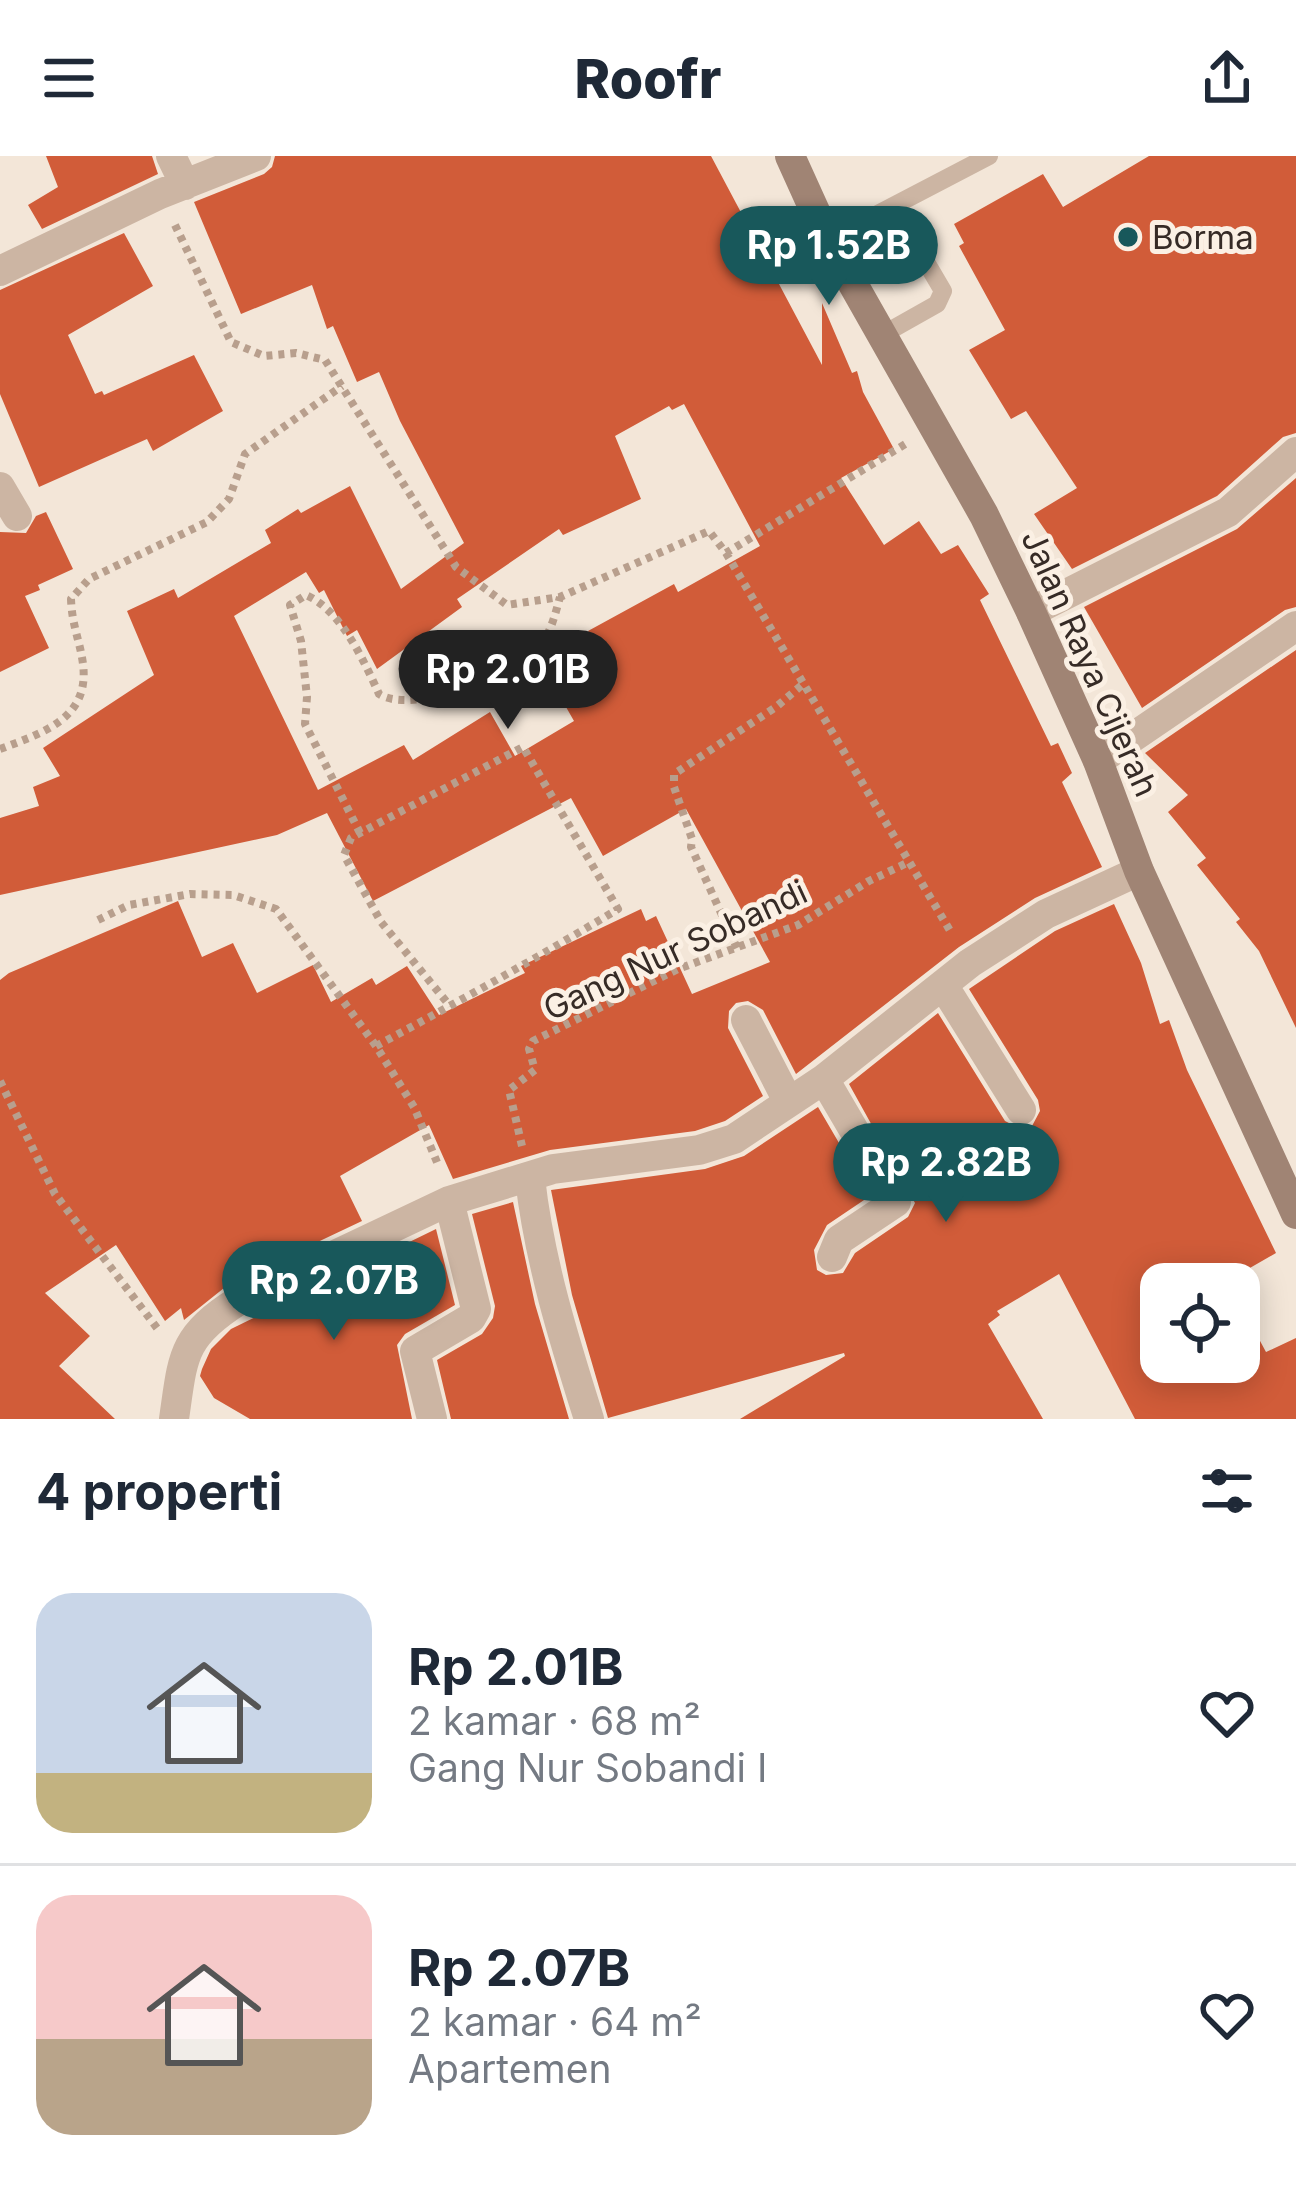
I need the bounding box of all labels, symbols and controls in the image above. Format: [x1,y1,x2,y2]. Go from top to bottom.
icon: menu [36,45,102,111]
icon: share [1194,45,1260,111]
text: Roofr [575,46,721,111]
pin: Rp 1.52B [705,206,953,308]
place label: Borma [1152,217,1254,257]
text: Rp 1.52B [747,221,911,268]
marker: Borma [1115,224,1141,250]
street label: Jalan Raya Cijerah [1013,523,1167,803]
pin: Rp 2.01B [384,630,632,732]
text: Rp 2.01B [426,645,590,692]
street label: Gang Nur Sobandi [537,871,813,1029]
pin: Rp 2.82B [822,1123,1070,1225]
text: Rp 2.82B [860,1138,1032,1185]
pin: Rp 2.07B [210,1241,458,1343]
text: Rp 2.07B [249,1256,419,1303]
map controls [1140,1263,1260,1383]
button: locate [1140,1263,1260,1383]
icon: filters [1194,1458,1260,1524]
text: 4 properti [36,1461,282,1522]
text: Rp 2.01B [408,1636,624,1697]
icon: home [132,1641,276,1785]
icon: heart [1194,1680,1260,1746]
text: 2 kamar · 68 m² [408,1697,701,1744]
text: Gang Nur Sobandi I [408,1744,767,1791]
text: Rp 2.07B [408,1937,630,1998]
icon: home [132,1943,276,2087]
icon: heart [1194,1982,1260,2048]
text: 2 kamar · 64 m² [408,1998,702,2045]
text: Apartemen [408,2045,611,2092]

